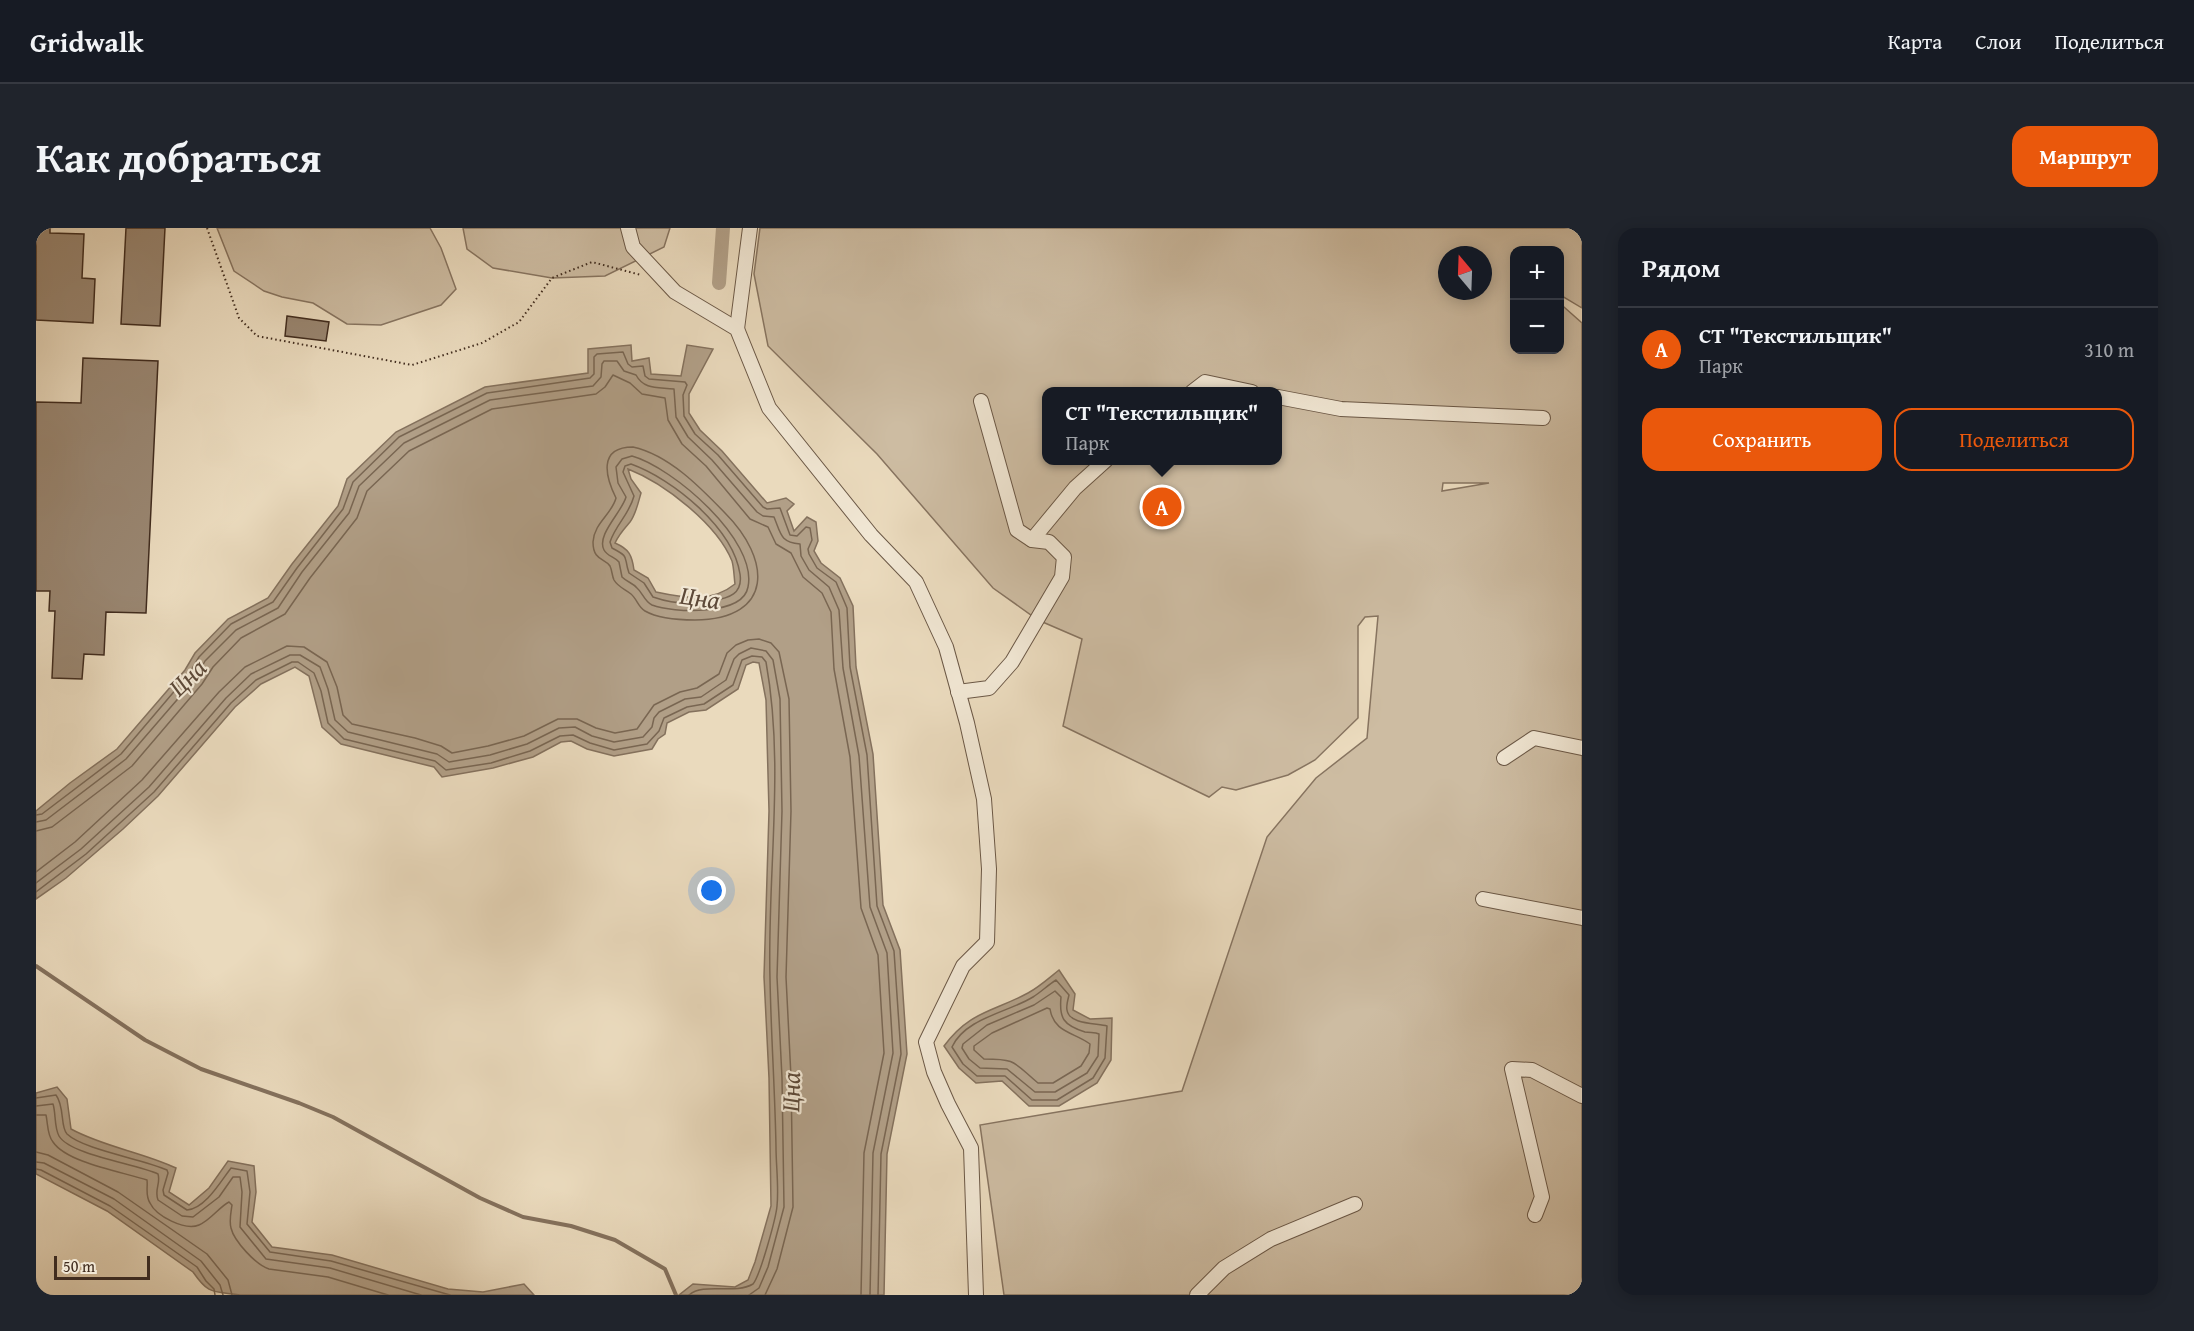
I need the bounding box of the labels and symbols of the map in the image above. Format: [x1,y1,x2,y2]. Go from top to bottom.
north arrow [1438,246,1492,300]
pin: A [1142,484,1182,530]
water label: Цна [677,575,723,619]
water label: Цна [159,649,215,705]
your location [697,876,726,905]
water label: Цна [770,1071,810,1113]
scale bar [54,1253,150,1280]

